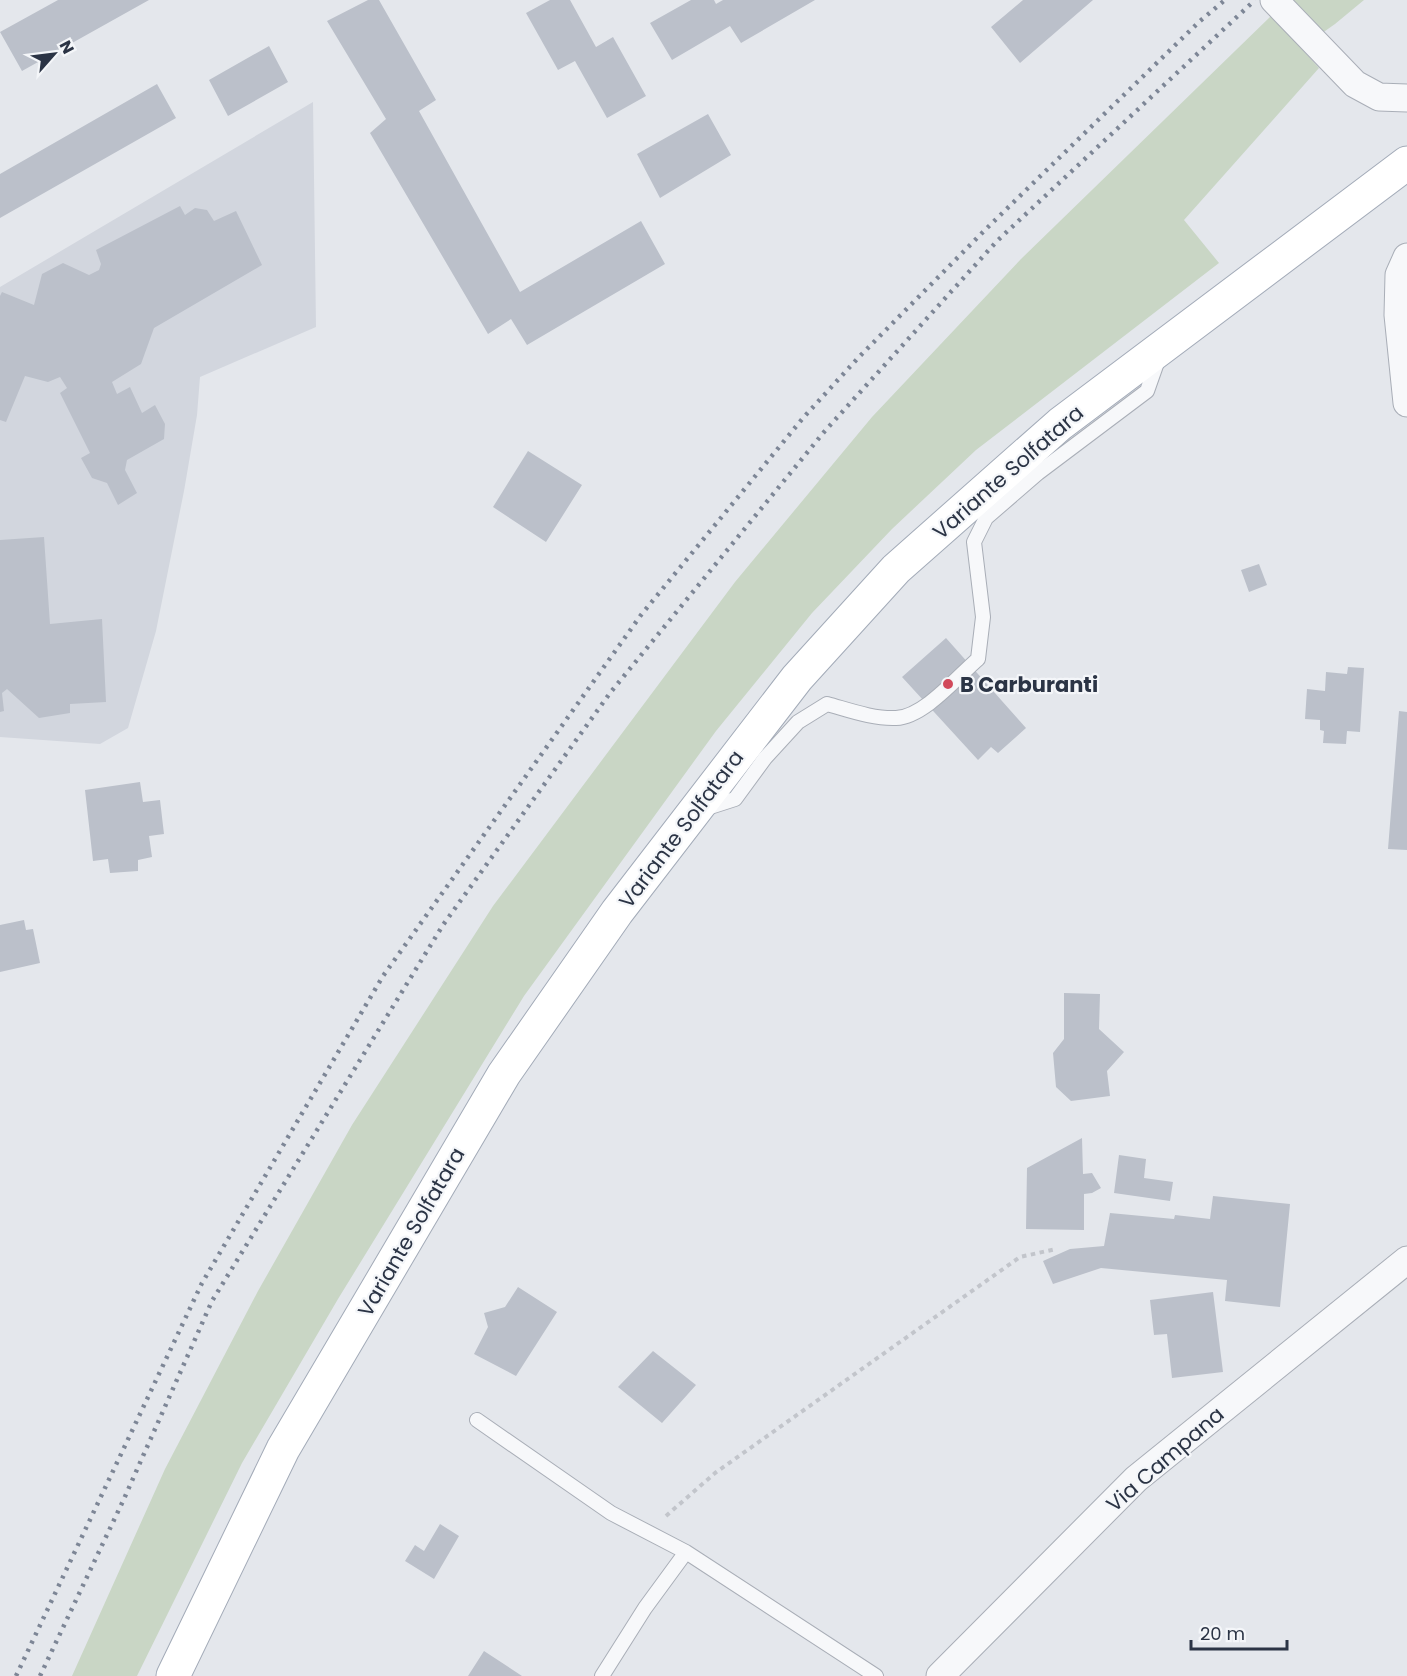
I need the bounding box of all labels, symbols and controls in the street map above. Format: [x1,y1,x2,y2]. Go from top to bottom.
north arrow [24,24,84,84]
text: N [54,36,80,58]
street label: Variante Solfatara [926,398,1090,546]
place label: B Carburanti [960,670,1098,699]
marker: B Carburanti [941,677,955,691]
street label: Variante Solfatara [612,744,750,914]
street label: Variante Solfatara [351,1142,471,1322]
street label: Via Campana [1100,1400,1230,1518]
scale bar [1191,1613,1287,1651]
text: 20 m [1200,1621,1245,1646]

